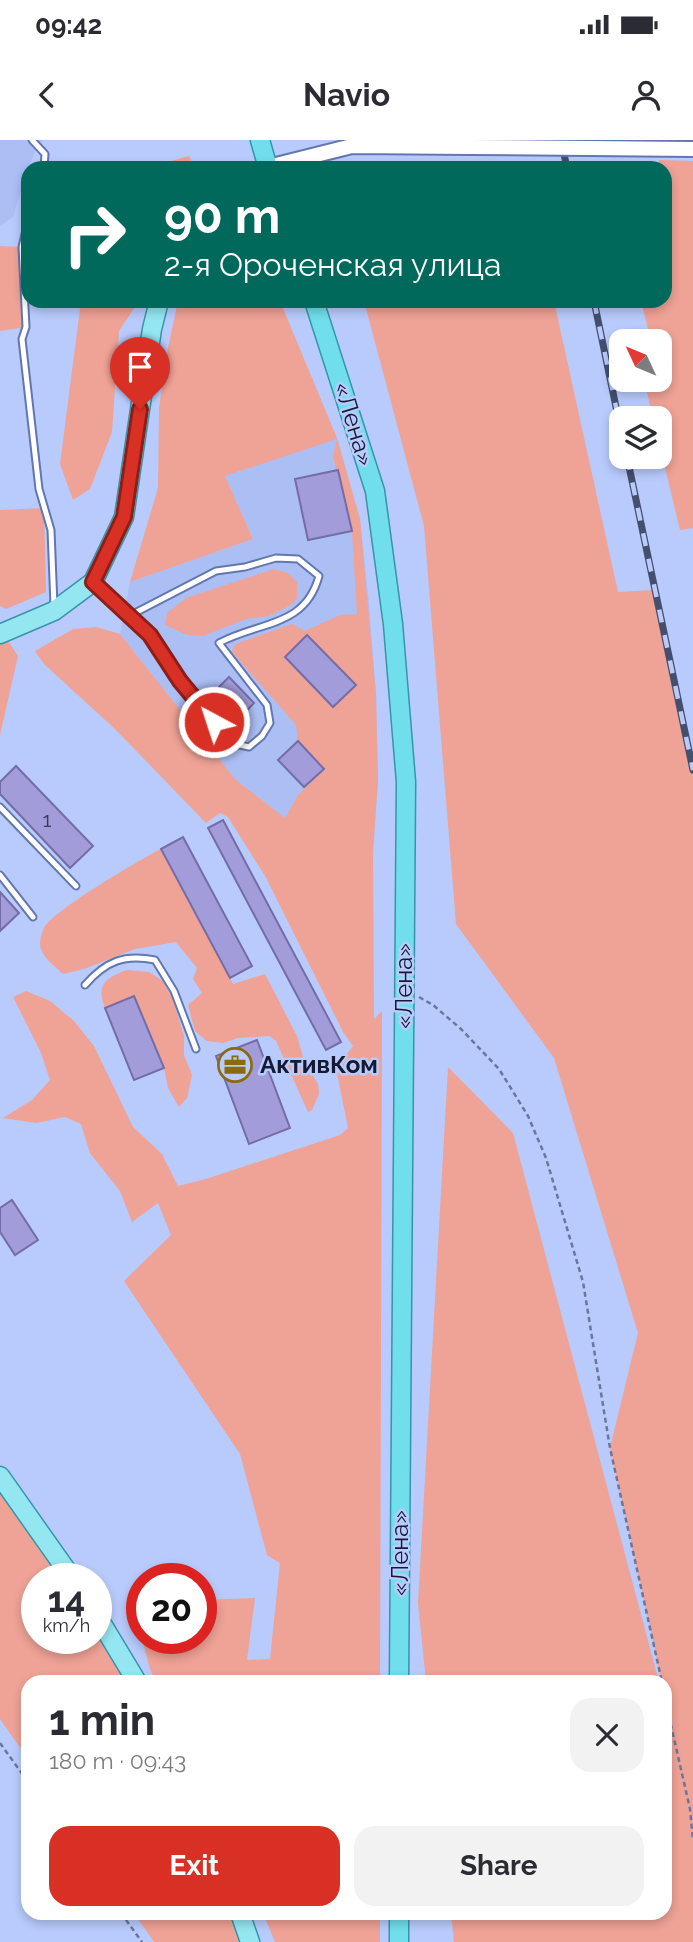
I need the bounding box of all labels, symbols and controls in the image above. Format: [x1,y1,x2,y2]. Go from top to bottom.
text: 09:42 [35,10,102,40]
icon: back [28,76,66,114]
text: Navio [303,76,390,113]
icon: person [627,76,665,114]
text: 90 m [164,187,280,244]
icon: right [49,189,140,280]
text: 2-я Ороченская улица [164,246,502,283]
north arrow [609,329,672,392]
map controls [609,329,672,469]
pin [110,337,170,409]
icon: arrive [121,348,159,386]
street label: «Лена» [328,378,381,469]
button: layers [609,406,672,469]
position arrow [177,685,251,759]
house number: 1 [43,807,52,832]
street label: «Лена» [389,943,418,1029]
office icon: АктивКом [216,1046,254,1084]
place label: АктивКом [260,1050,378,1079]
street label: «Лена» [385,1510,414,1596]
speed limit sign: 20 [126,1563,217,1654]
text: 14 [48,1579,85,1620]
text: km/h [43,1615,90,1636]
text: 1 min [49,1696,155,1745]
button: close [570,1698,644,1772]
text: 180 m · 09:43 [49,1747,186,1774]
button: Exit [49,1826,340,1906]
button: Share [354,1826,644,1906]

